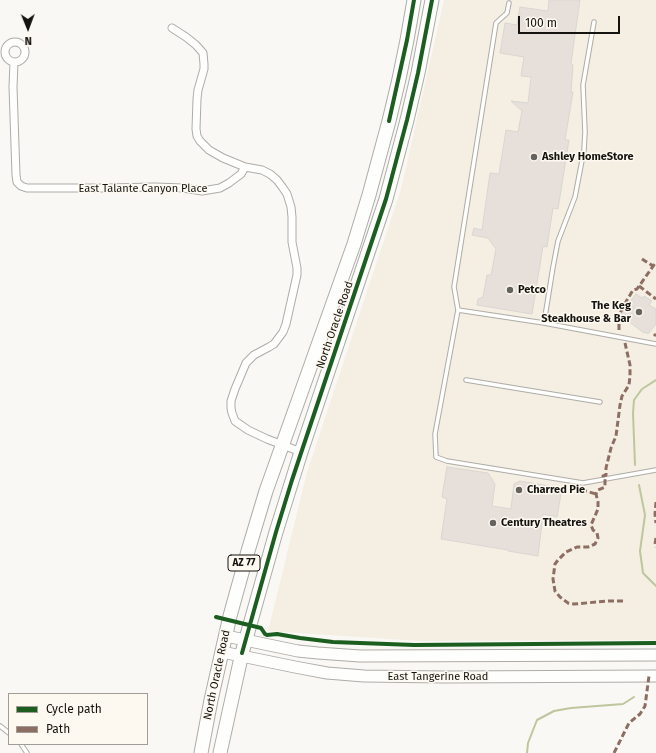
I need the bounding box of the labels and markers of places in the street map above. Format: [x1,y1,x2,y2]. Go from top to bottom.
place label: Ashley HomeStore [542,150,634,164]
marker: Ashley HomeStore [529,152,539,162]
place label: Petco [518,283,546,297]
marker: Petco [505,285,515,295]
place label: The Keg Steakhouse & Bar [541,299,631,325]
marker: The Keg Steakhouse & Bar [634,307,644,317]
place label: Charred Pie [527,483,585,497]
marker: Charred Pie [514,485,524,495]
place label: Century Theatres [501,516,587,530]
marker: Century Theatres [488,518,498,528]

